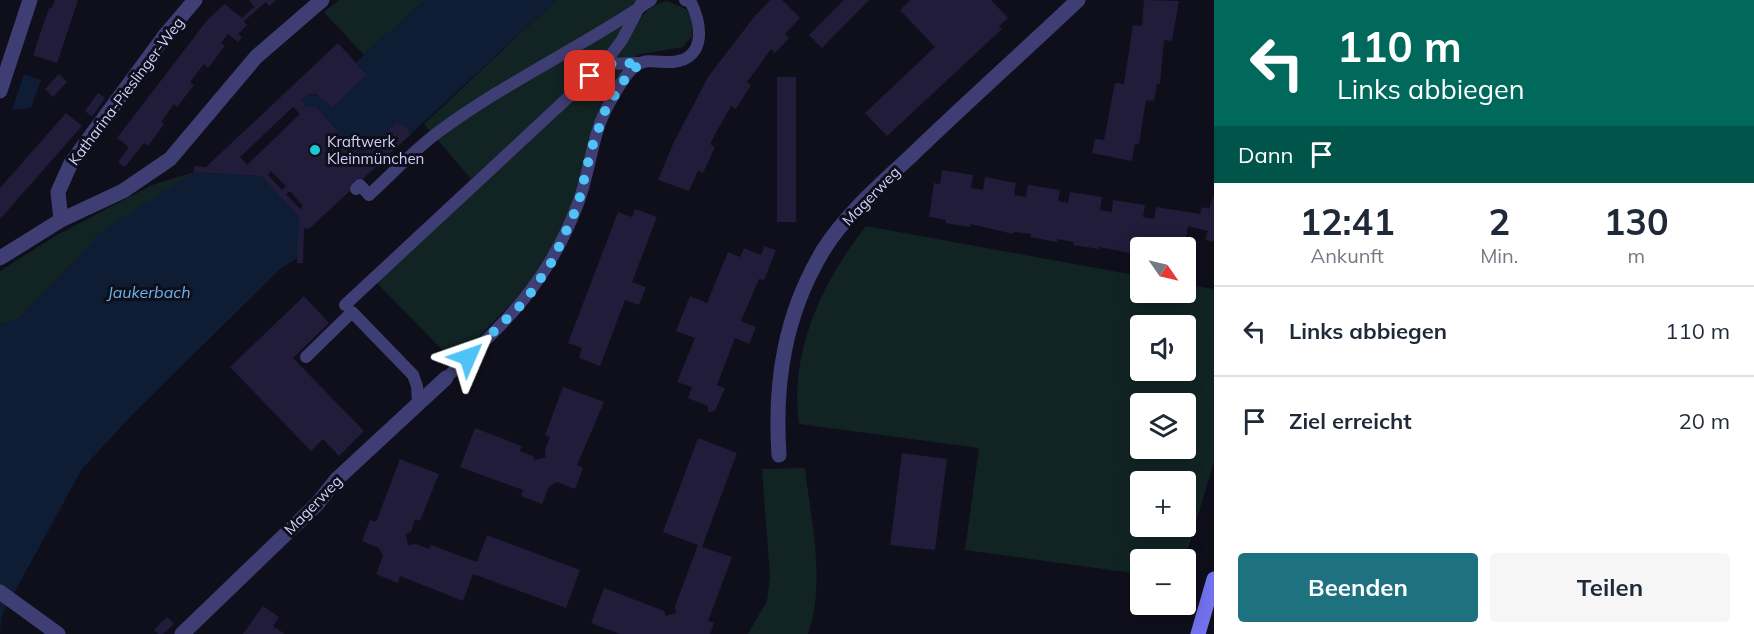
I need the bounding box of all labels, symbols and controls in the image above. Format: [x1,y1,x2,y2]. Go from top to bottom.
street label: Katharina-Pieslinger-Weg [64,13,188,169]
text: 110 m [1337,20,1462,73]
icon: left [1238,24,1316,102]
pin [564,50,615,101]
icon: arrive [573,59,606,92]
text: Links abbiegen [1337,72,1525,106]
place label: Kraftwerk Kleinmünchen [327,132,424,168]
icon: arrive [1305,138,1338,171]
text: Dann [1238,141,1293,169]
marker: Kraftwerk Kleinmünchen [308,143,322,157]
street label: Magerweg [838,162,904,230]
text: 12:41 [1299,199,1395,244]
text: 2 [1488,199,1510,244]
text: 130 [1604,199,1669,244]
north arrow [1130,237,1196,303]
map controls [1130,237,1196,615]
text: Ankunft [1310,243,1384,268]
text: Min. [1480,243,1518,268]
text: m [1627,243,1645,268]
water label: Jaukerbach [105,282,191,302]
button: sound [1130,315,1196,381]
icon: left [1238,315,1271,348]
text: Links abbiegen [1289,317,1447,345]
text: 110 m [1665,317,1730,345]
position arrow [436,325,500,389]
button: layers [1130,393,1196,459]
icon: arrive [1238,405,1271,438]
text: Ziel erreicht [1289,407,1412,435]
text: 20 m [1679,407,1730,435]
street label: Magerweg [280,471,346,539]
button: + [1130,471,1196,537]
button: − [1130,549,1196,615]
button: Beenden [1238,553,1478,622]
button: Teilen [1490,553,1730,622]

